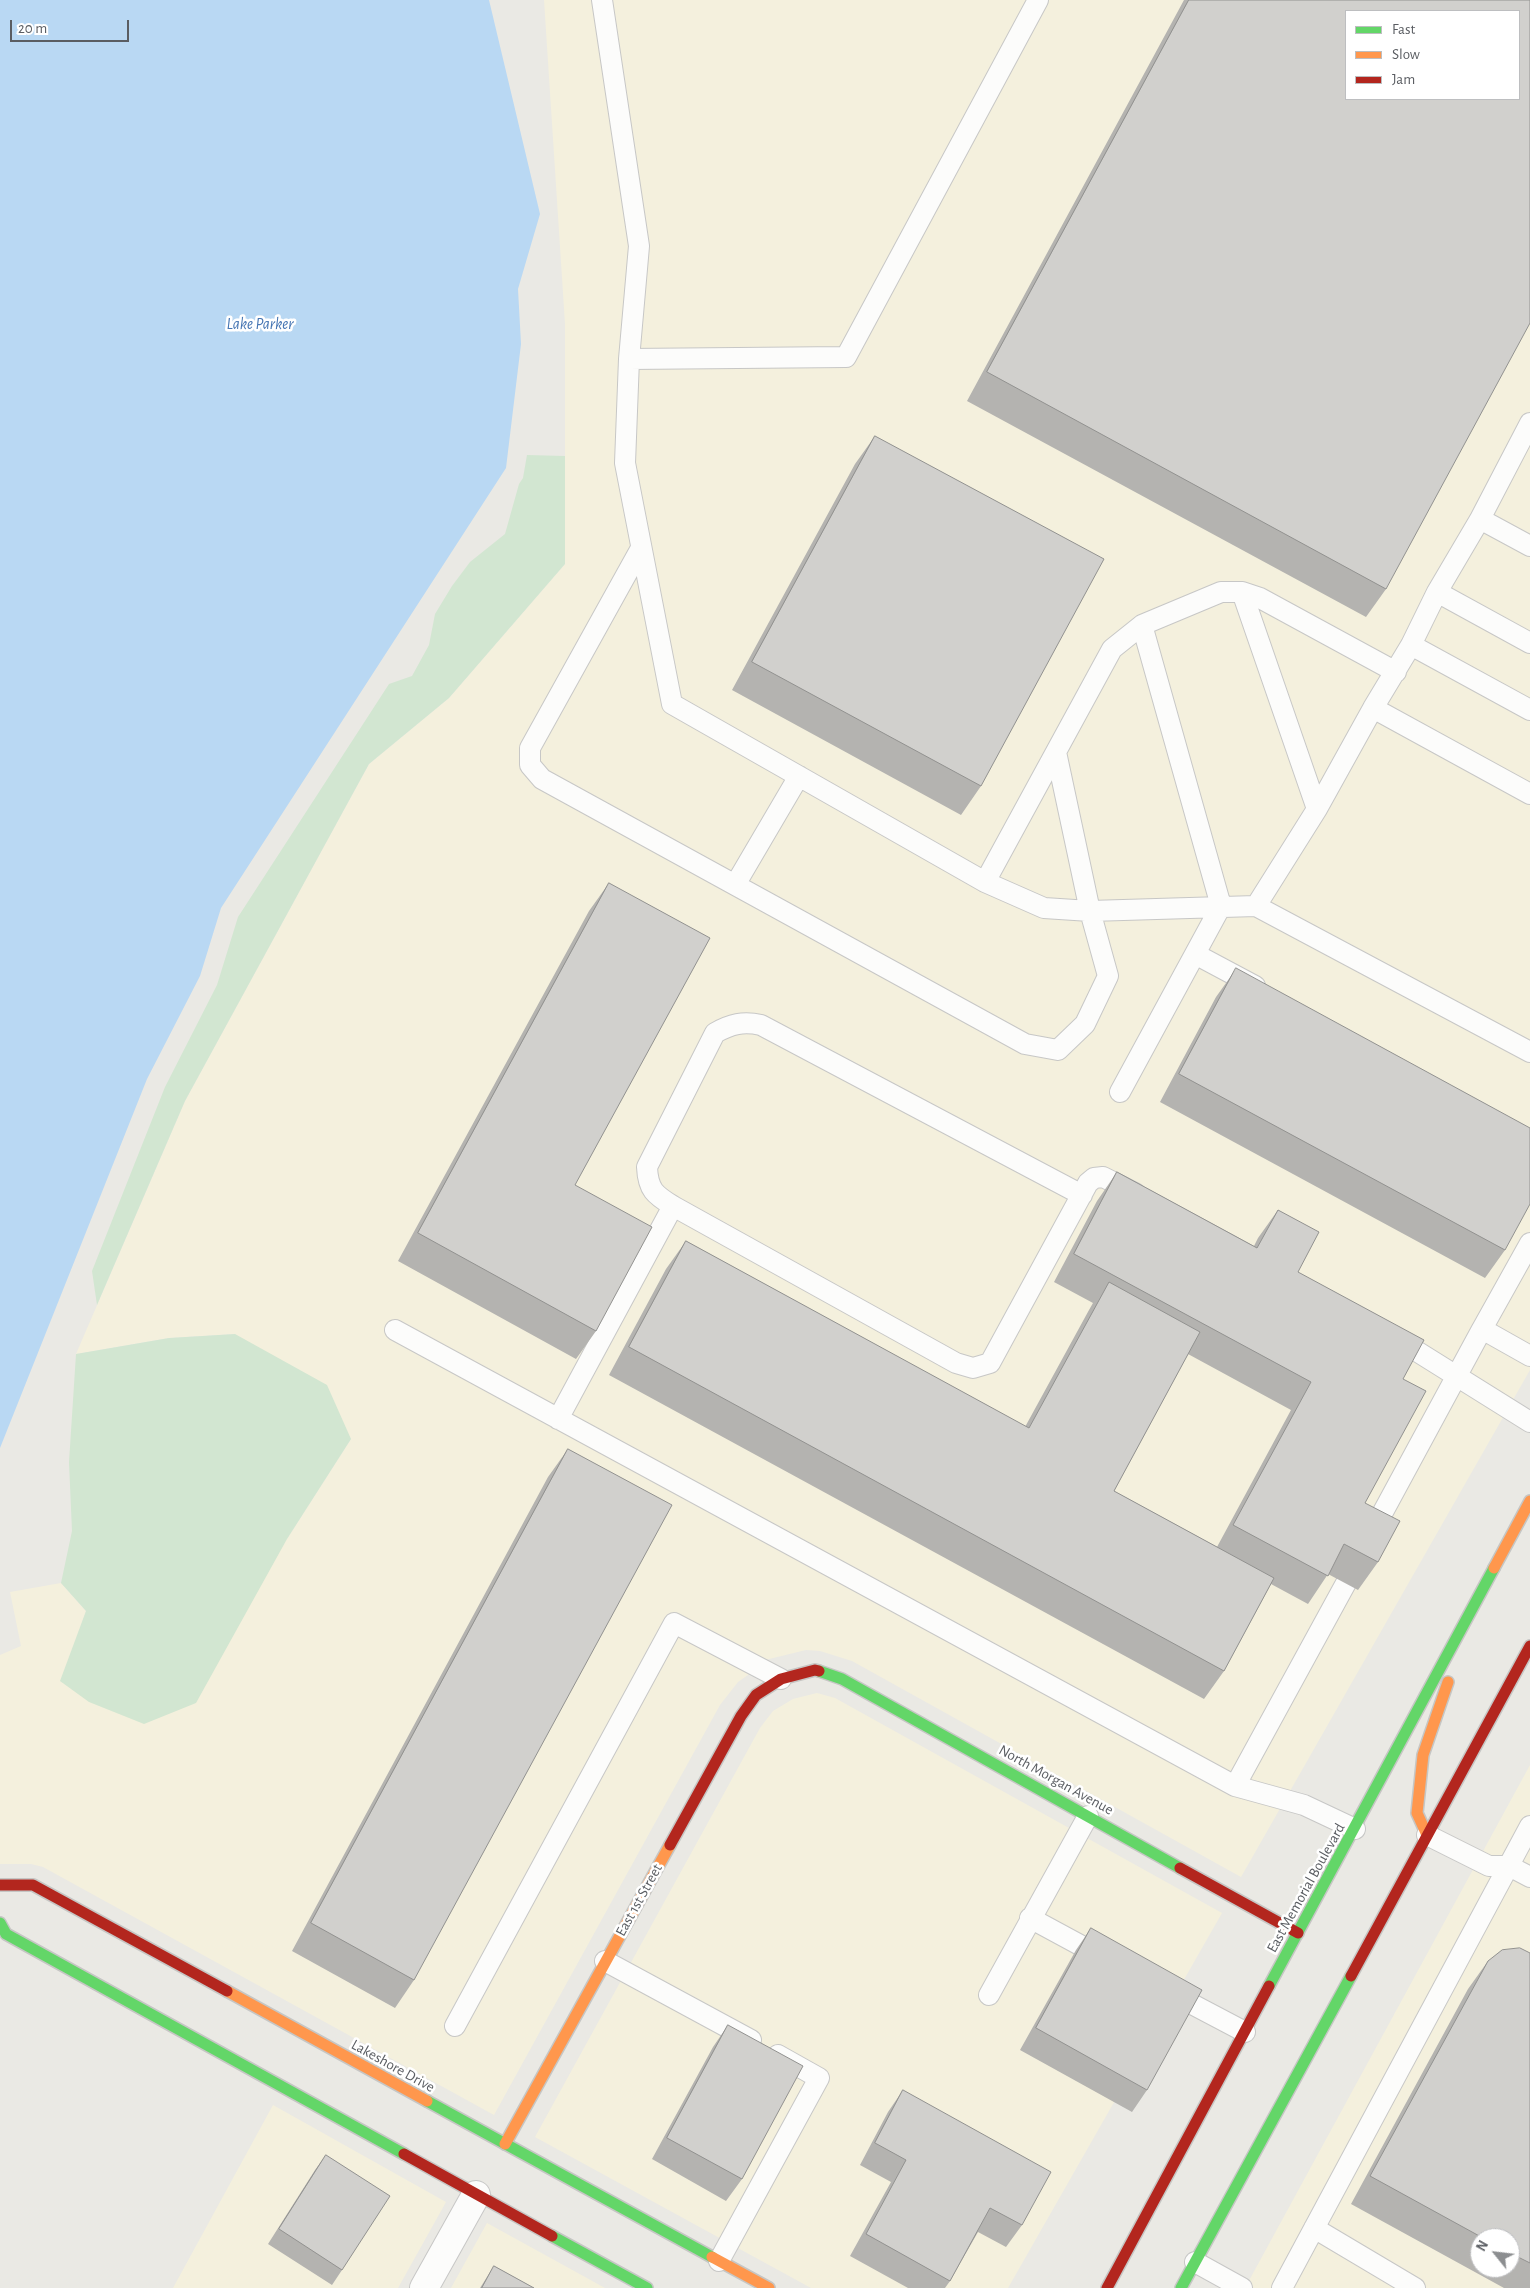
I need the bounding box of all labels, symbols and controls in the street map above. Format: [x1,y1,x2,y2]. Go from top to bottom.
scale bar [12,10,131,42]
legend [1345,10,1520,100]
text: 20 m [18,21,47,36]
text: Fast [1392,22,1415,37]
text: Slow [1392,47,1420,62]
text: Jam [1392,72,1415,87]
water label: Lake Parker [227,314,293,334]
street label: North Morgan Avenue [995,1741,1117,1819]
street label: East Memorial Boulevard [1263,1820,1349,1956]
street label: East 1st Street [612,1861,666,1939]
street label: Lakeshore Drive [348,2036,438,2096]
north arrow [1470,2228,1520,2278]
text: N [1474,2239,1491,2254]

